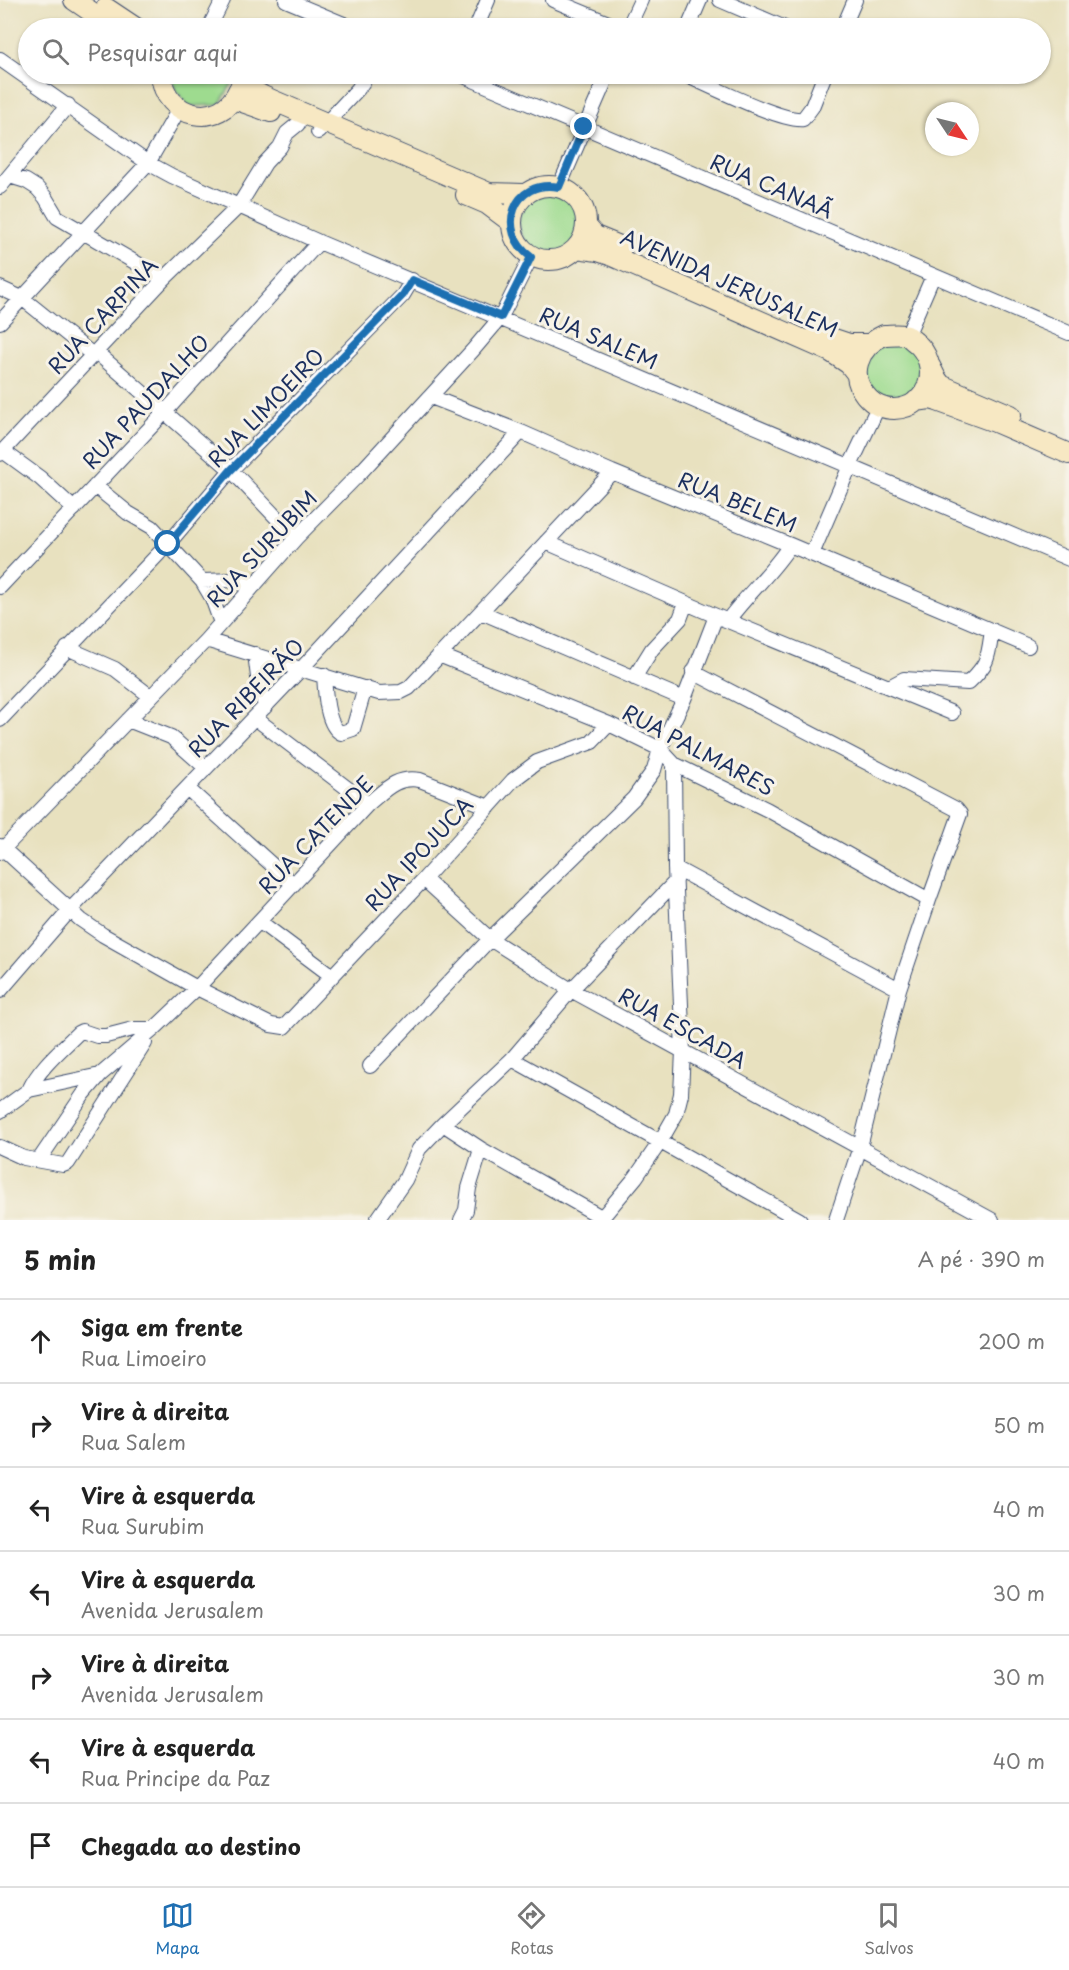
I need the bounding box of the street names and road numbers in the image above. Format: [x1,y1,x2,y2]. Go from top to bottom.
street label: RUA CANAÃ [705,145,839,225]
street label: AVENIDA JERUSALEM [616,220,844,344]
street label: RUA CARPINA [39,249,165,381]
street label: RUA SALEM [535,298,663,376]
street label: RUA PAUDALHO [74,326,216,476]
street label: RUA LIMOEIRO [200,340,330,474]
street label: RUA BELEM [674,463,802,539]
street label: RUA SURUBIM [198,482,324,614]
street label: RUA RIBEIRÃO [180,630,310,764]
street label: RUA PALMARES [617,695,781,803]
street label: RUA CATENDE [250,767,380,901]
street label: RUA IPOJUCA [356,789,480,917]
street label: RUA ESCADA [613,979,753,1076]

